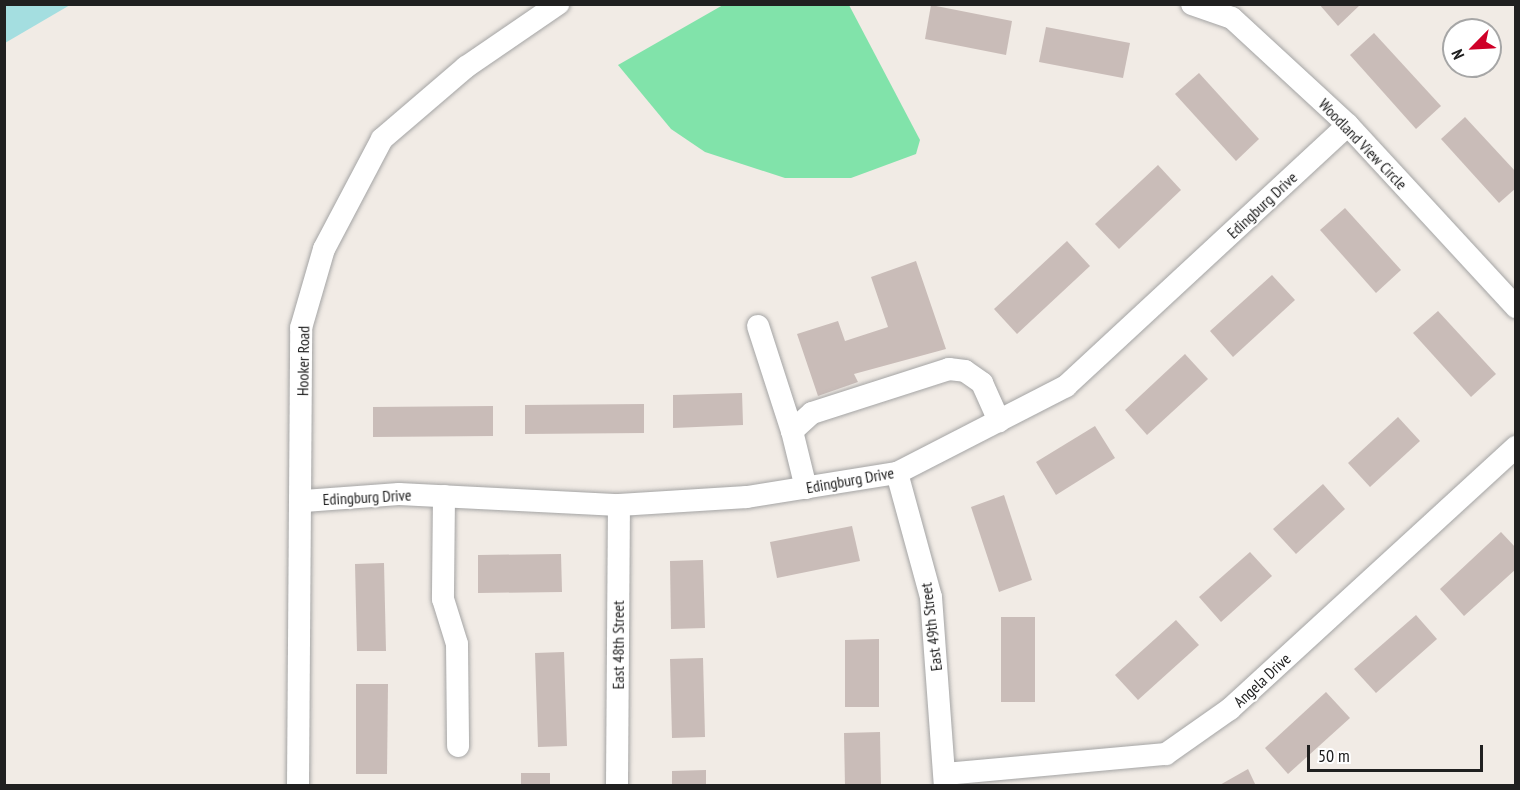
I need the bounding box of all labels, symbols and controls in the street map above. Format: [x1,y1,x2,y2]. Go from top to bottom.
north arrow [1442,18,1502,78]
text: N [1446,47,1468,63]
street label: Woodland View Circle [1314,94,1412,194]
street label: Edingburg Drive [1223,168,1301,242]
street label: Hooker Road [293,326,313,396]
street label: Edingburg Drive [805,463,895,497]
street label: Edingburg Drive [322,485,412,509]
street label: East 49th Street [916,582,946,672]
street label: East 48th Street [608,601,628,689]
street label: Angela Drive [1230,649,1294,711]
scale bar [1310,733,1486,771]
text: 50 m [1318,744,1350,767]

